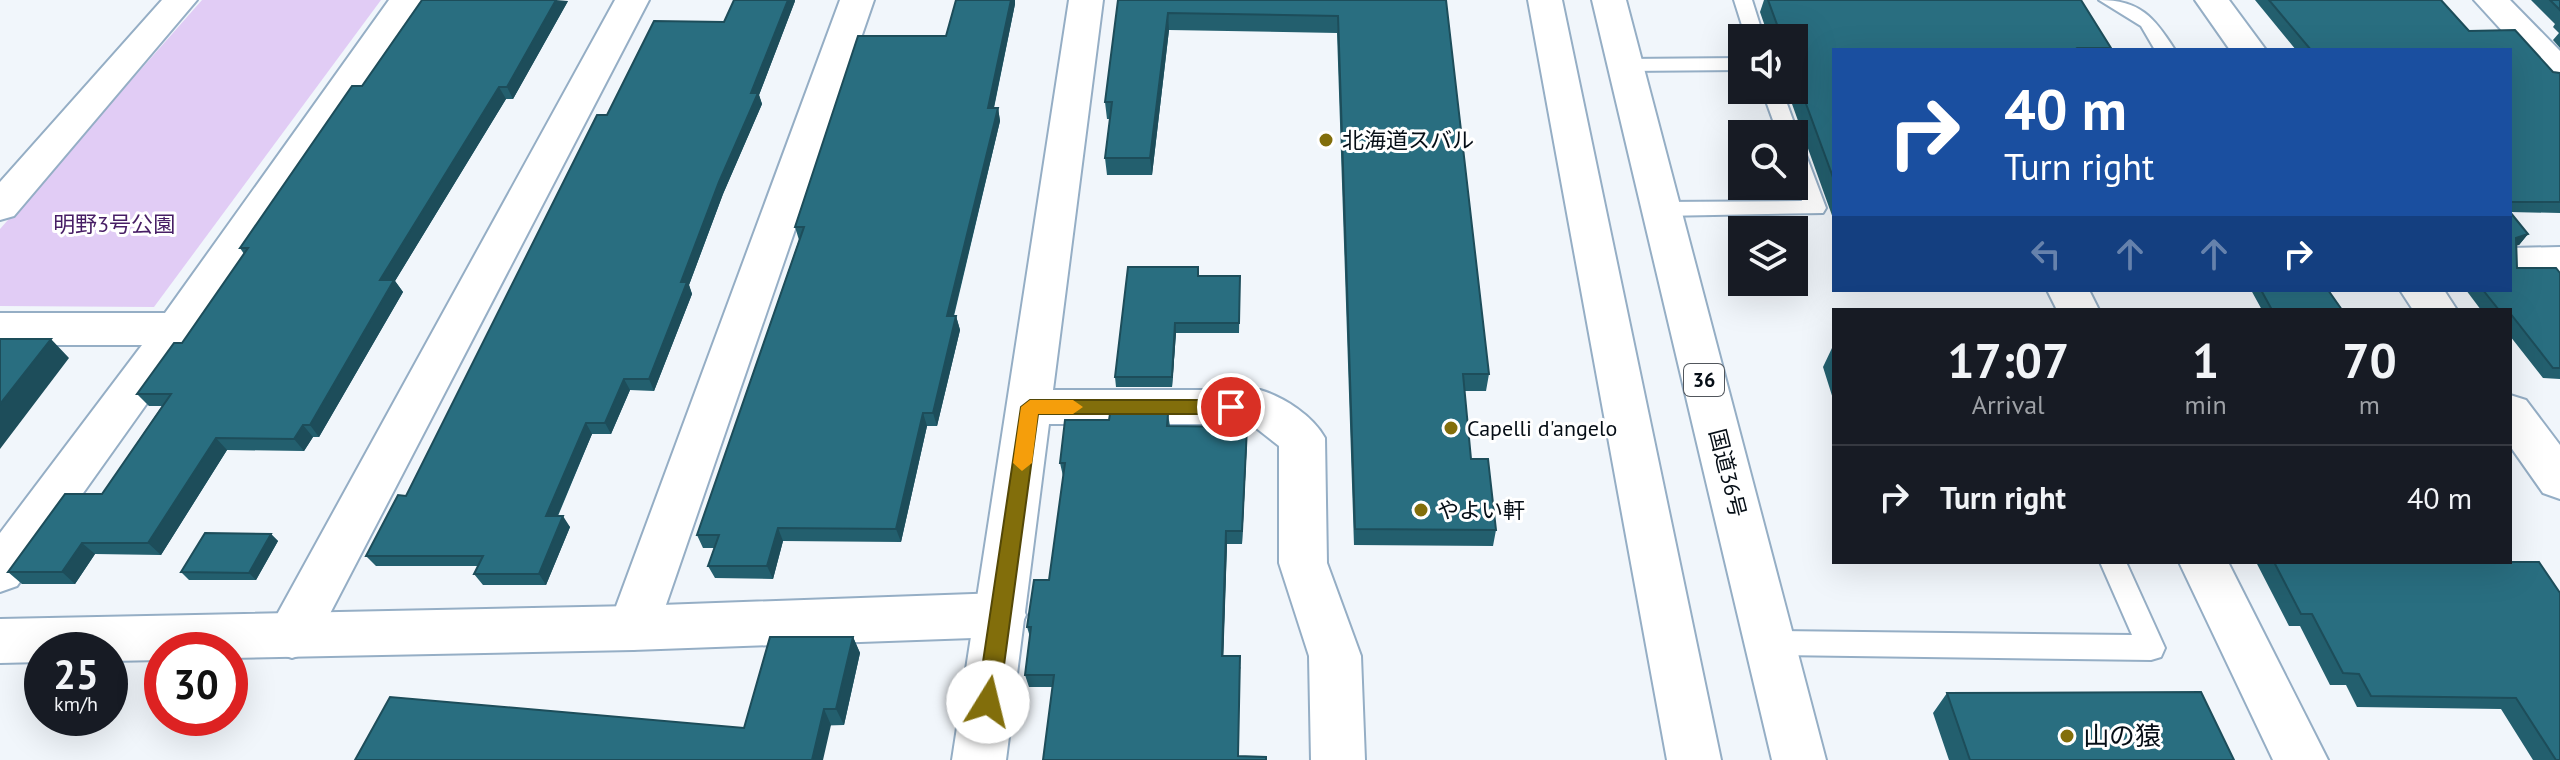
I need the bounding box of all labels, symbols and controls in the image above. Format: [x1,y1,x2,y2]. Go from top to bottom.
map controls [1728,24,1808,296]
button: sound [1728,24,1808,104]
text: 40 m [2004,73,2127,145]
icon: right [1872,80,1976,184]
button: search [1728,120,1808,200]
place label: 北海道スバル [1342,126,1474,154]
marker: 北海道スバル [1317,131,1335,149]
text: Turn right [2004,143,2154,190]
park label: 明野3号公園 [53,210,175,238]
button: layers [1728,216,1808,296]
icon: left [2024,232,2068,276]
icon: ahead [2108,232,2152,276]
icon: ahead [2192,232,2236,276]
icon: right [2276,232,2320,276]
text: 17:07 [1947,329,2069,391]
text: 1 [2192,329,2219,391]
text: 70 [2342,329,2397,391]
road number: 36 [1684,364,1724,396]
pin [1197,373,1265,441]
icon: arrive [1209,385,1253,429]
text: Arrival [1972,388,2045,421]
text: min [2185,388,2227,421]
text: m [2359,388,2380,421]
place label: Capelli d'angelo [1467,414,1617,442]
marker: Capelli d'angelo [1442,419,1460,437]
street label: 国道36号 [1704,426,1752,520]
icon: right [1872,475,1916,519]
text: Turn right [1940,478,2066,517]
text: 40 m [2407,478,2472,517]
place label: やよい軒 [1437,496,1525,524]
marker: やよい軒 [1412,501,1430,519]
speed limit sign: 30 [144,632,248,736]
text: 25 [53,648,99,700]
position arrow [946,660,1030,744]
text: km/h [54,691,98,717]
place label: 山の猿 [2083,719,2161,752]
marker: 山の猿 [2058,727,2076,745]

